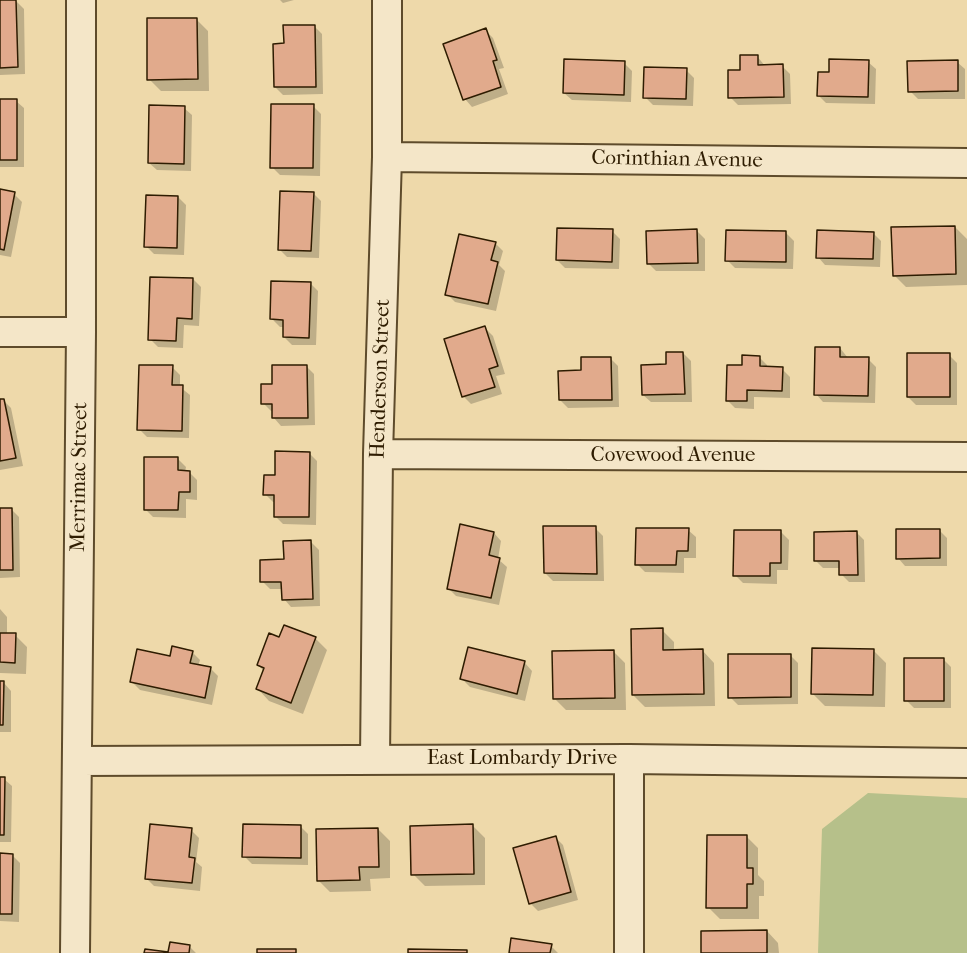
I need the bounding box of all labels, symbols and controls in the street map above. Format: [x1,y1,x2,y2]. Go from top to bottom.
street label: Corinthian Avenue [591,146,763,174]
street label: Henderson Street [366,299,396,459]
street label: Merrimac Street [66,402,94,552]
street label: Covewood Avenue [591,443,755,469]
street label: East Lombardy Drive [427,746,617,772]

